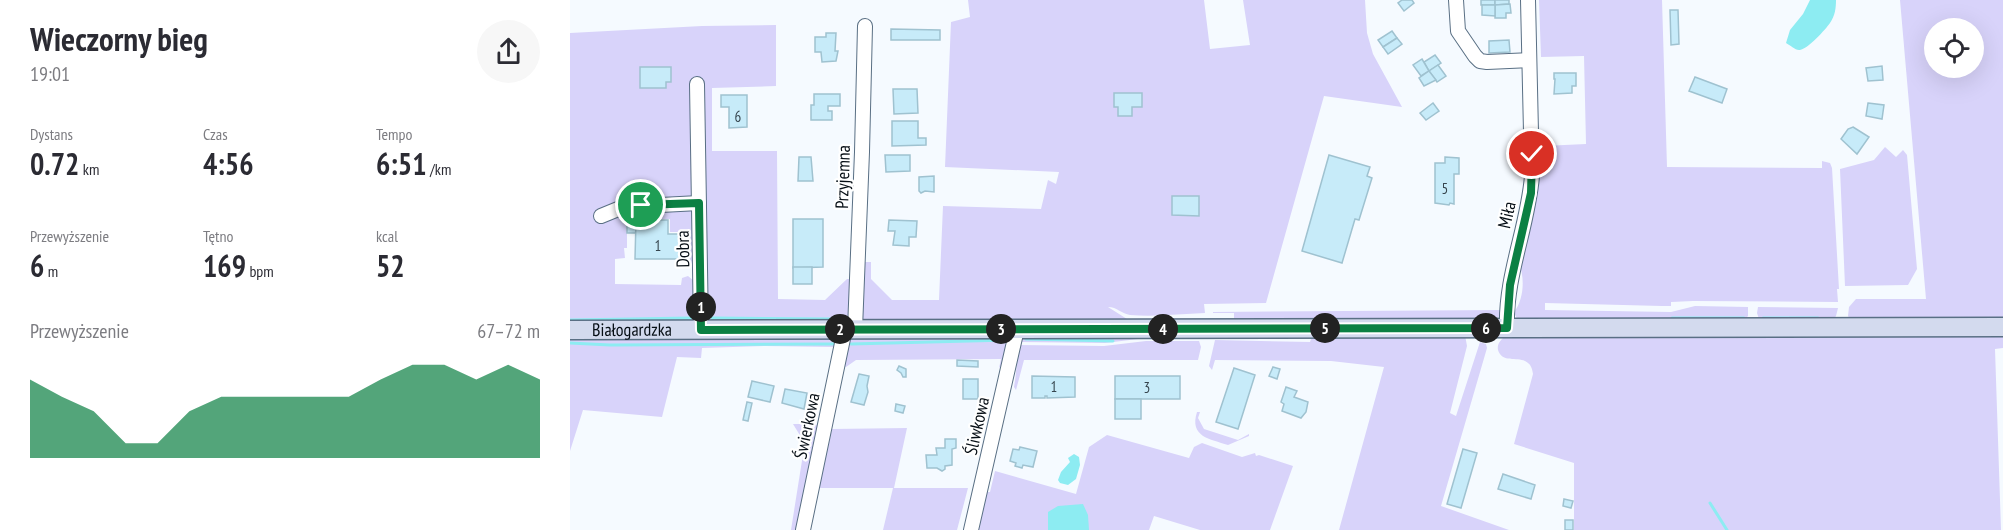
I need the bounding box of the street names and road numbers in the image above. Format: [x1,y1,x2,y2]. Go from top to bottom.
street label: Przyjemna [830,145,855,209]
street label: Miła [1492,199,1521,231]
street label: Dobra [671,230,694,268]
street label: Białogardzka [592,318,672,341]
street label: Świerkowa [788,391,825,461]
street label: Śliwkowa [959,395,994,457]

